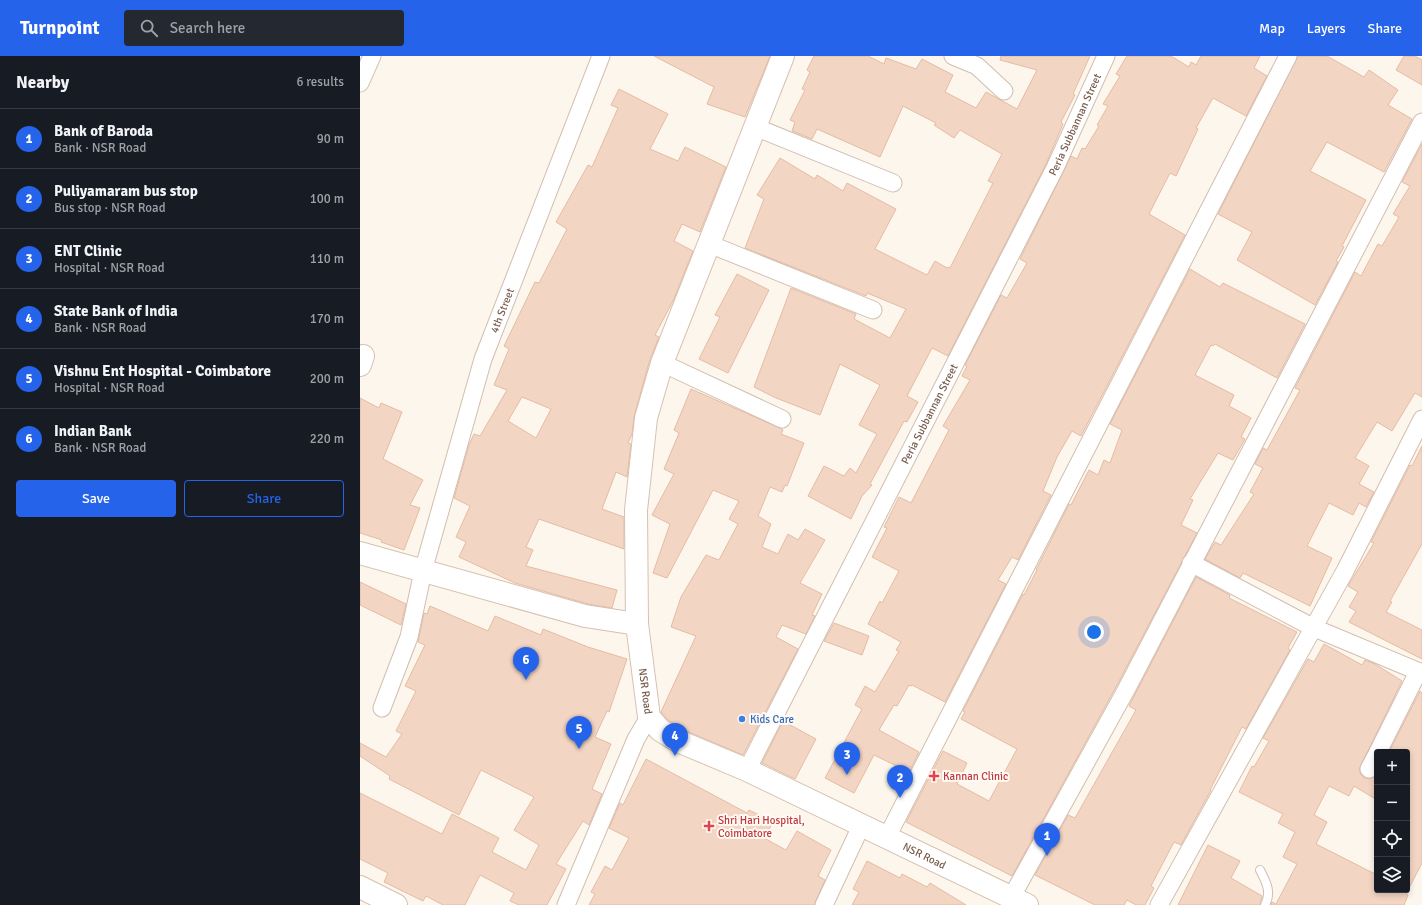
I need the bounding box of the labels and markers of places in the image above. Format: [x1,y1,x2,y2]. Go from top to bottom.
pin: 6 [513,647,539,680]
place label: Kids Care [750,713,794,726]
marker: Kids Care [737,714,747,724]
pin: 5 [566,716,592,749]
pin: 4 [662,723,688,756]
pin: 3 [834,742,860,775]
pin: 2 [887,765,913,798]
marker: Kannan Clinic [928,770,940,782]
place label: Kannan Clinic [943,770,1008,783]
place label: Shri Hari Hospital, Coimbatore [718,814,805,840]
marker: Shri Hari Hospital, Coimbatore [703,820,715,832]
pin: 1 [1034,823,1060,856]

